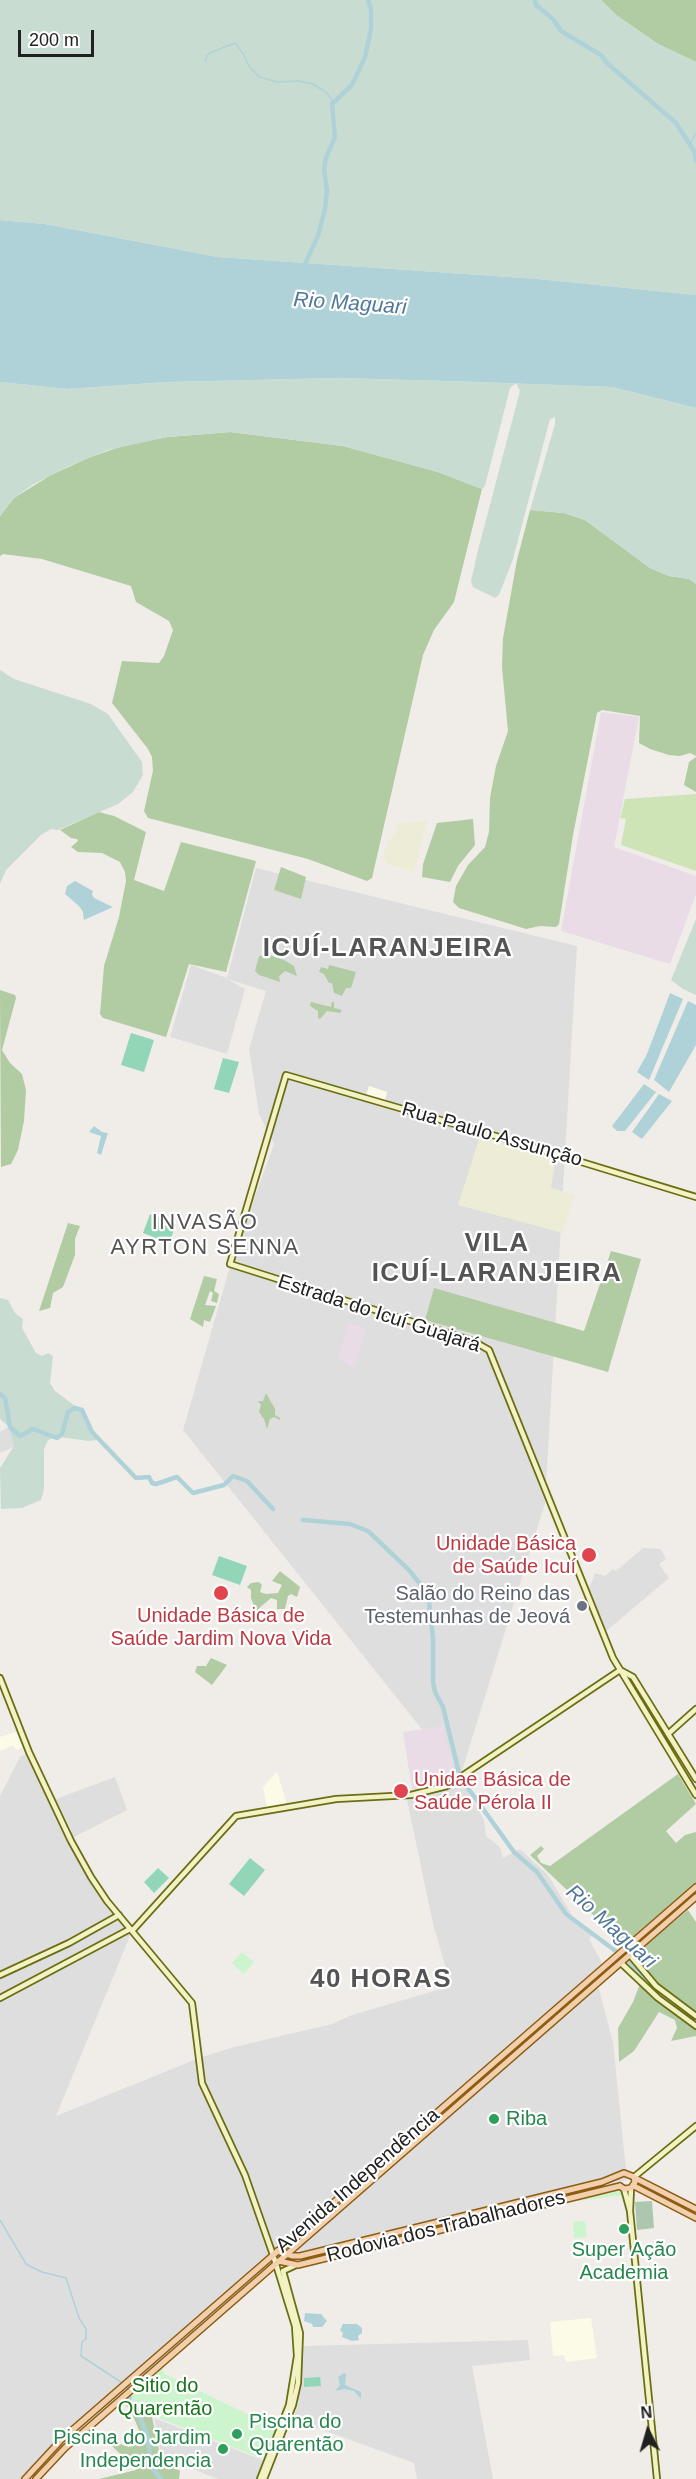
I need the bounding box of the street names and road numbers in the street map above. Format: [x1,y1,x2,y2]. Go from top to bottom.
street label: Rua Paulo Assunção [399,1098,585,1172]
street label: Estrada do Icuí Guajará [275,1270,483,1358]
street label: Avenida Independência [271,2103,445,2259]
street label: Rodovia dos Trabalhadores [324,2186,568,2268]

